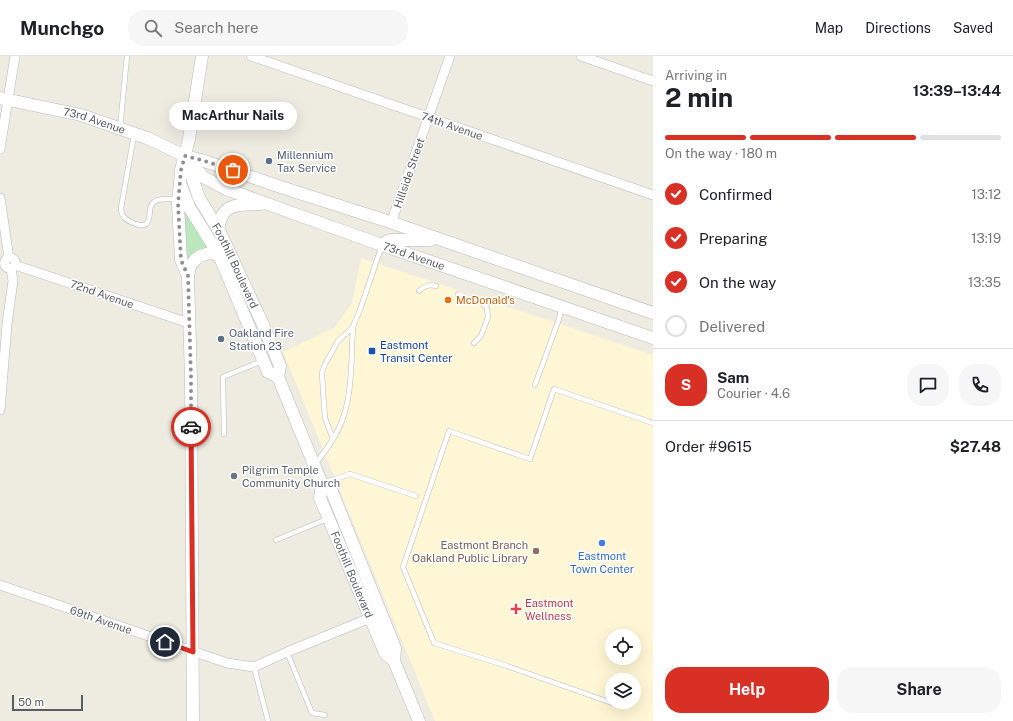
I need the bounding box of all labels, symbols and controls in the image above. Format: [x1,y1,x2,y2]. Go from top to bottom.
search box [128,10,408,46]
text: Munchgo [20,17,104,39]
icon: search [142,17,164,39]
text: Search here [174,19,259,36]
text: Map [815,20,843,36]
text: Directions [865,20,931,36]
text: Saved [953,20,993,36]
text: Arriving in [665,68,727,83]
text: 2 min [665,82,733,113]
text: 13:39–13:44 [913,82,1001,99]
callout: MacArthur Nails [169,102,297,130]
street label: 73rd Avenue [62,105,127,136]
text: MacArthur Nails [182,108,284,123]
street label: 74th Avenue [420,110,484,142]
street label: Hillside Street [391,136,427,210]
text: On the way · 180 m [665,146,777,161]
place label: Millennium Tax Service [277,149,336,174]
pin [216,153,250,187]
marker: Millennium Tax Service [264,156,274,166]
icon: bag [222,159,244,181]
icon: check [665,183,687,205]
text: Confirmed [699,186,772,203]
text: 13:12 [972,187,1001,202]
street label: Foothill Boulevard [210,221,260,310]
icon: check [665,227,687,249]
text: Preparing [699,230,768,247]
text: 13:19 [971,231,1001,246]
street label: 73rd Avenue [381,240,446,272]
icon: check [665,271,687,293]
text: On the way [699,274,776,291]
text: 13:35 [968,275,1001,290]
street label: 72nd Avenue [69,277,135,311]
place label: McDonald's [456,294,515,306]
marker: McDonald's [443,295,453,305]
text: Delivered [699,318,765,335]
place label: Oakland Fire Station 23 [229,327,294,352]
marker: Oakland Fire Station 23 [216,334,226,344]
place label: Eastmont Transit Center [380,339,452,364]
marker: Eastmont Transit Center [367,346,377,356]
button: chat [907,364,949,406]
button: phone [959,364,1001,406]
text: Sam [717,369,749,386]
text: S [681,376,691,393]
text: Courier · 4.6 [717,386,790,401]
courier [171,407,211,447]
icon: car [180,416,202,438]
text: Order #9615 [665,438,752,455]
text: $27.48 [950,438,1001,455]
place label: Pilgrim Temple Community Church [242,464,340,489]
marker: Pilgrim Temple Community Church [229,471,239,481]
street label: Foothill Boulevard [329,529,376,620]
marker: Eastmont Town Center [597,538,607,548]
place label: Eastmont Branch Oakland Public Library [412,539,528,564]
marker: Eastmont Branch Oakland Public Library [531,546,541,556]
place label: Eastmont Town Center [570,550,634,575]
place label: Eastmont Wellness [525,597,574,622]
marker: Eastmont Wellness [510,603,522,615]
street label: 69th Avenue [68,604,134,636]
pin [148,625,182,659]
map controls [605,629,641,709]
button: locate [605,629,641,665]
icon: home [154,631,176,653]
button: Help [665,667,829,713]
button: Share [837,667,1001,713]
button: layers [605,673,641,709]
scale bar [12,693,83,712]
text: 50 m [18,696,44,708]

